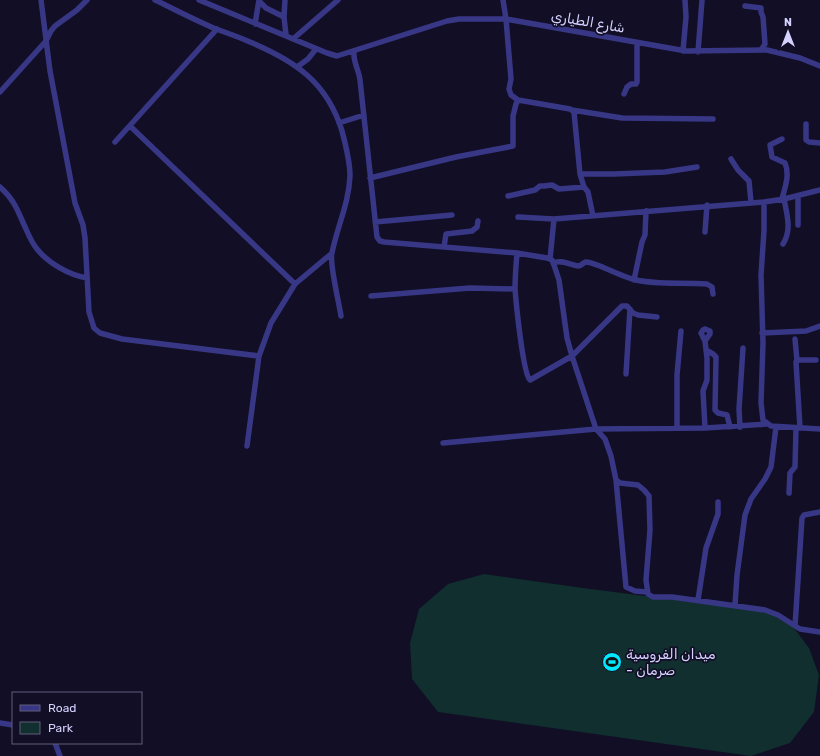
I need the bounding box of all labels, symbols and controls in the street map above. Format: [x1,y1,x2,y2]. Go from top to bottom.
street label: شارع الطياري [550,7,626,39]
north arrow [768,12,808,52]
text: N [784,16,792,29]
place label: ميدان الفروسية - صرمان [626,646,716,679]
sports icon: ميدان الفروسية - صرمان [601,651,623,673]
legend [12,692,142,744]
text: Road [48,701,76,715]
text: Park [48,721,74,735]

